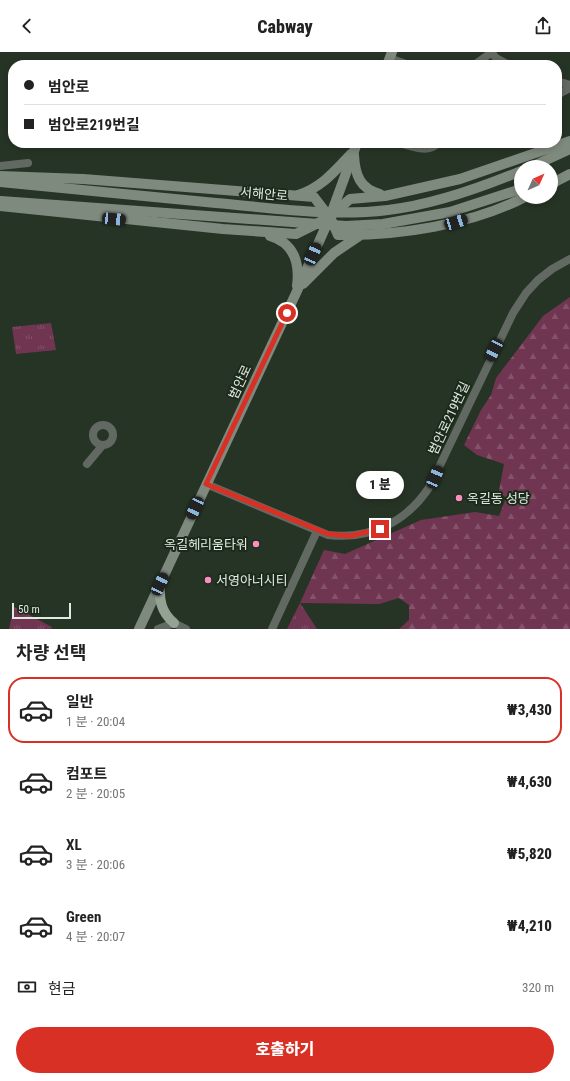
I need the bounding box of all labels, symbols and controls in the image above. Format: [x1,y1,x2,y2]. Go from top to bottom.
icon: back [16,15,38,37]
icon: share [532,15,554,37]
text: Cabway [257,16,313,37]
text: 범안로 [48,78,89,96]
text: 범안로219번길 [48,116,140,134]
north arrow [514,160,558,204]
map controls [514,160,558,204]
street label: 서해안로 [240,184,289,204]
car [102,212,126,226]
car [443,213,469,231]
car [303,241,323,267]
route start [278,304,296,322]
car [483,337,505,363]
street label: 범안로 [226,363,254,401]
street label: 범안로219번길 [425,379,473,457]
car [425,464,445,490]
callout: 1 분 [356,471,404,499]
text: 1 분 [369,477,391,492]
place label: 옥길동 성당 [467,491,530,506]
marker: 옥길동 성당 [454,493,464,503]
car [184,495,206,521]
route end [371,520,389,538]
place label: 옥길헤리움타워 [164,537,248,552]
marker: 옥길헤리움타워 [251,539,261,549]
car [149,571,171,597]
place label: 서영아너시티 [216,573,288,588]
marker: 서영아너시티 [203,575,213,585]
scale bar [12,601,71,620]
text: 50 m [18,603,40,616]
text: 차량 선택 [16,642,86,663]
icon: car [18,692,54,728]
text: 일반 [66,693,94,711]
text: ₩3,430 [507,701,552,719]
text: 1 분 · 20:04 [66,714,125,729]
icon: car [18,764,54,800]
text: 컴포트 [66,765,107,783]
text: ₩4,630 [507,773,552,791]
text: 2 분 · 20:05 [66,786,125,801]
icon: car [18,836,54,872]
text: XL [66,836,82,854]
text: ₩5,820 [507,845,552,863]
text: 3 분 · 20:06 [66,857,125,872]
icon: car [18,908,54,944]
text: Green [66,908,101,926]
text: ₩4,210 [507,917,552,935]
text: 4 분 · 20:07 [66,929,125,944]
icon: cash [16,976,38,998]
text: 현금 [48,980,76,998]
text: 320 m [522,980,554,995]
button: 호출하기 [16,1027,554,1073]

